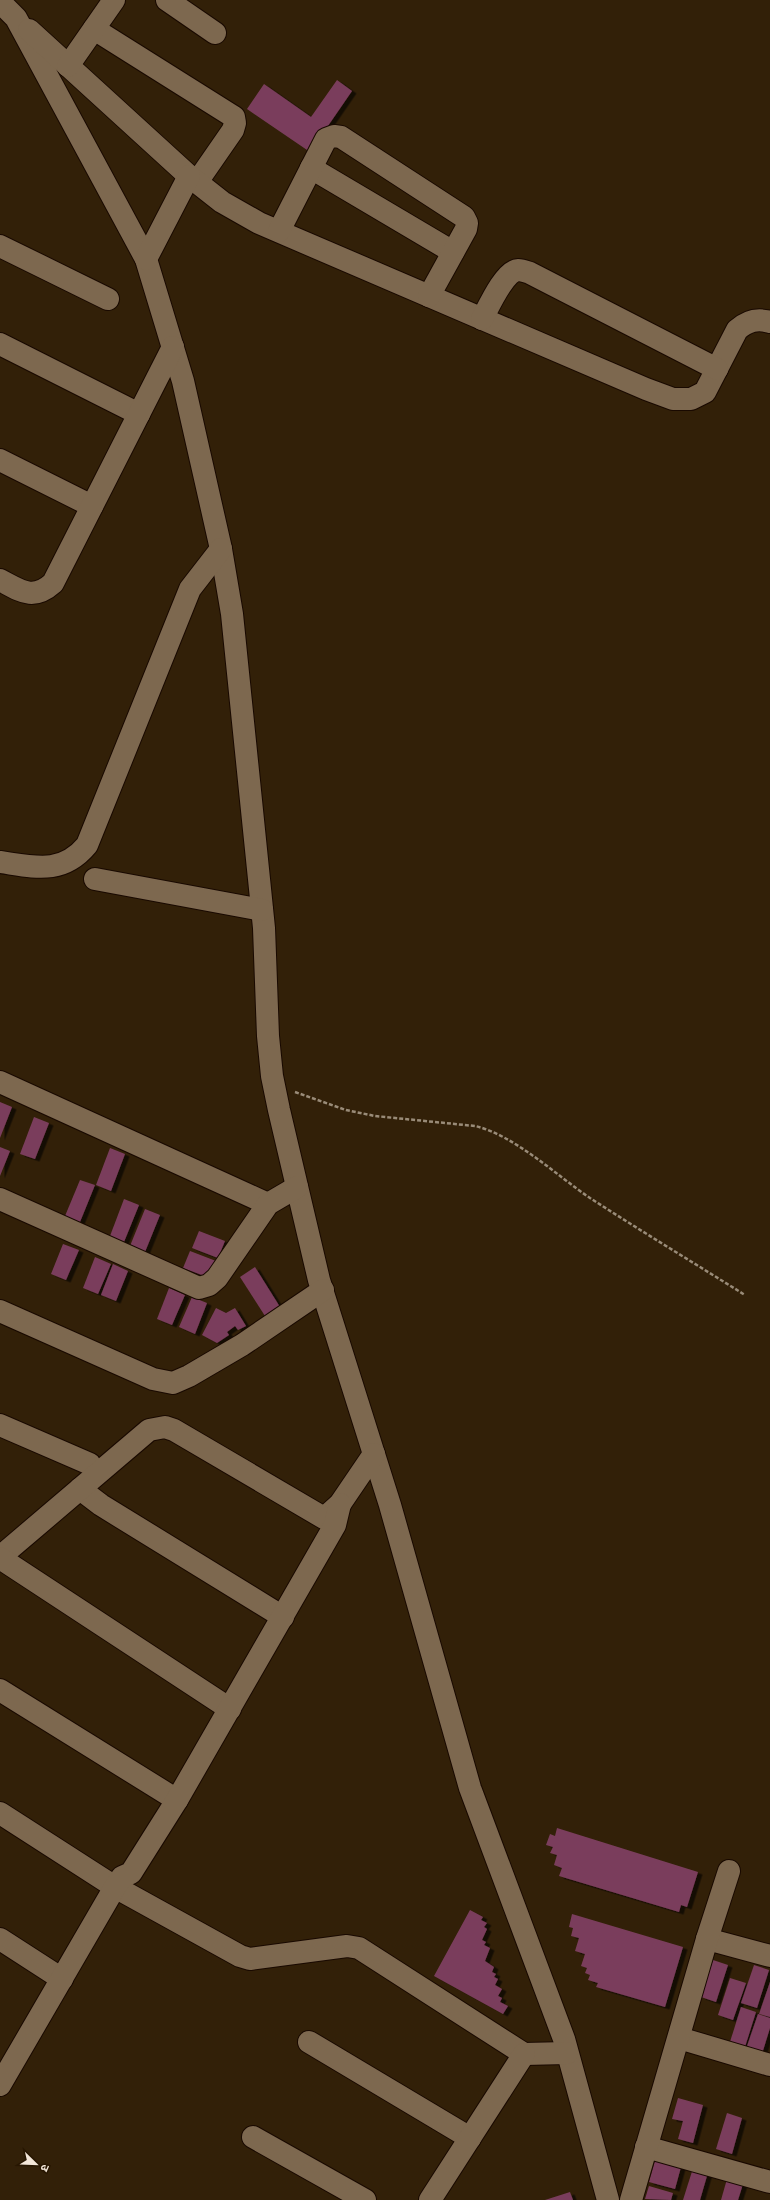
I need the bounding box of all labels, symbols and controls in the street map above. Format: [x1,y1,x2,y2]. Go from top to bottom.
north arrow [16,2144,56,2184]
text: उ [38,2163,52,2174]

